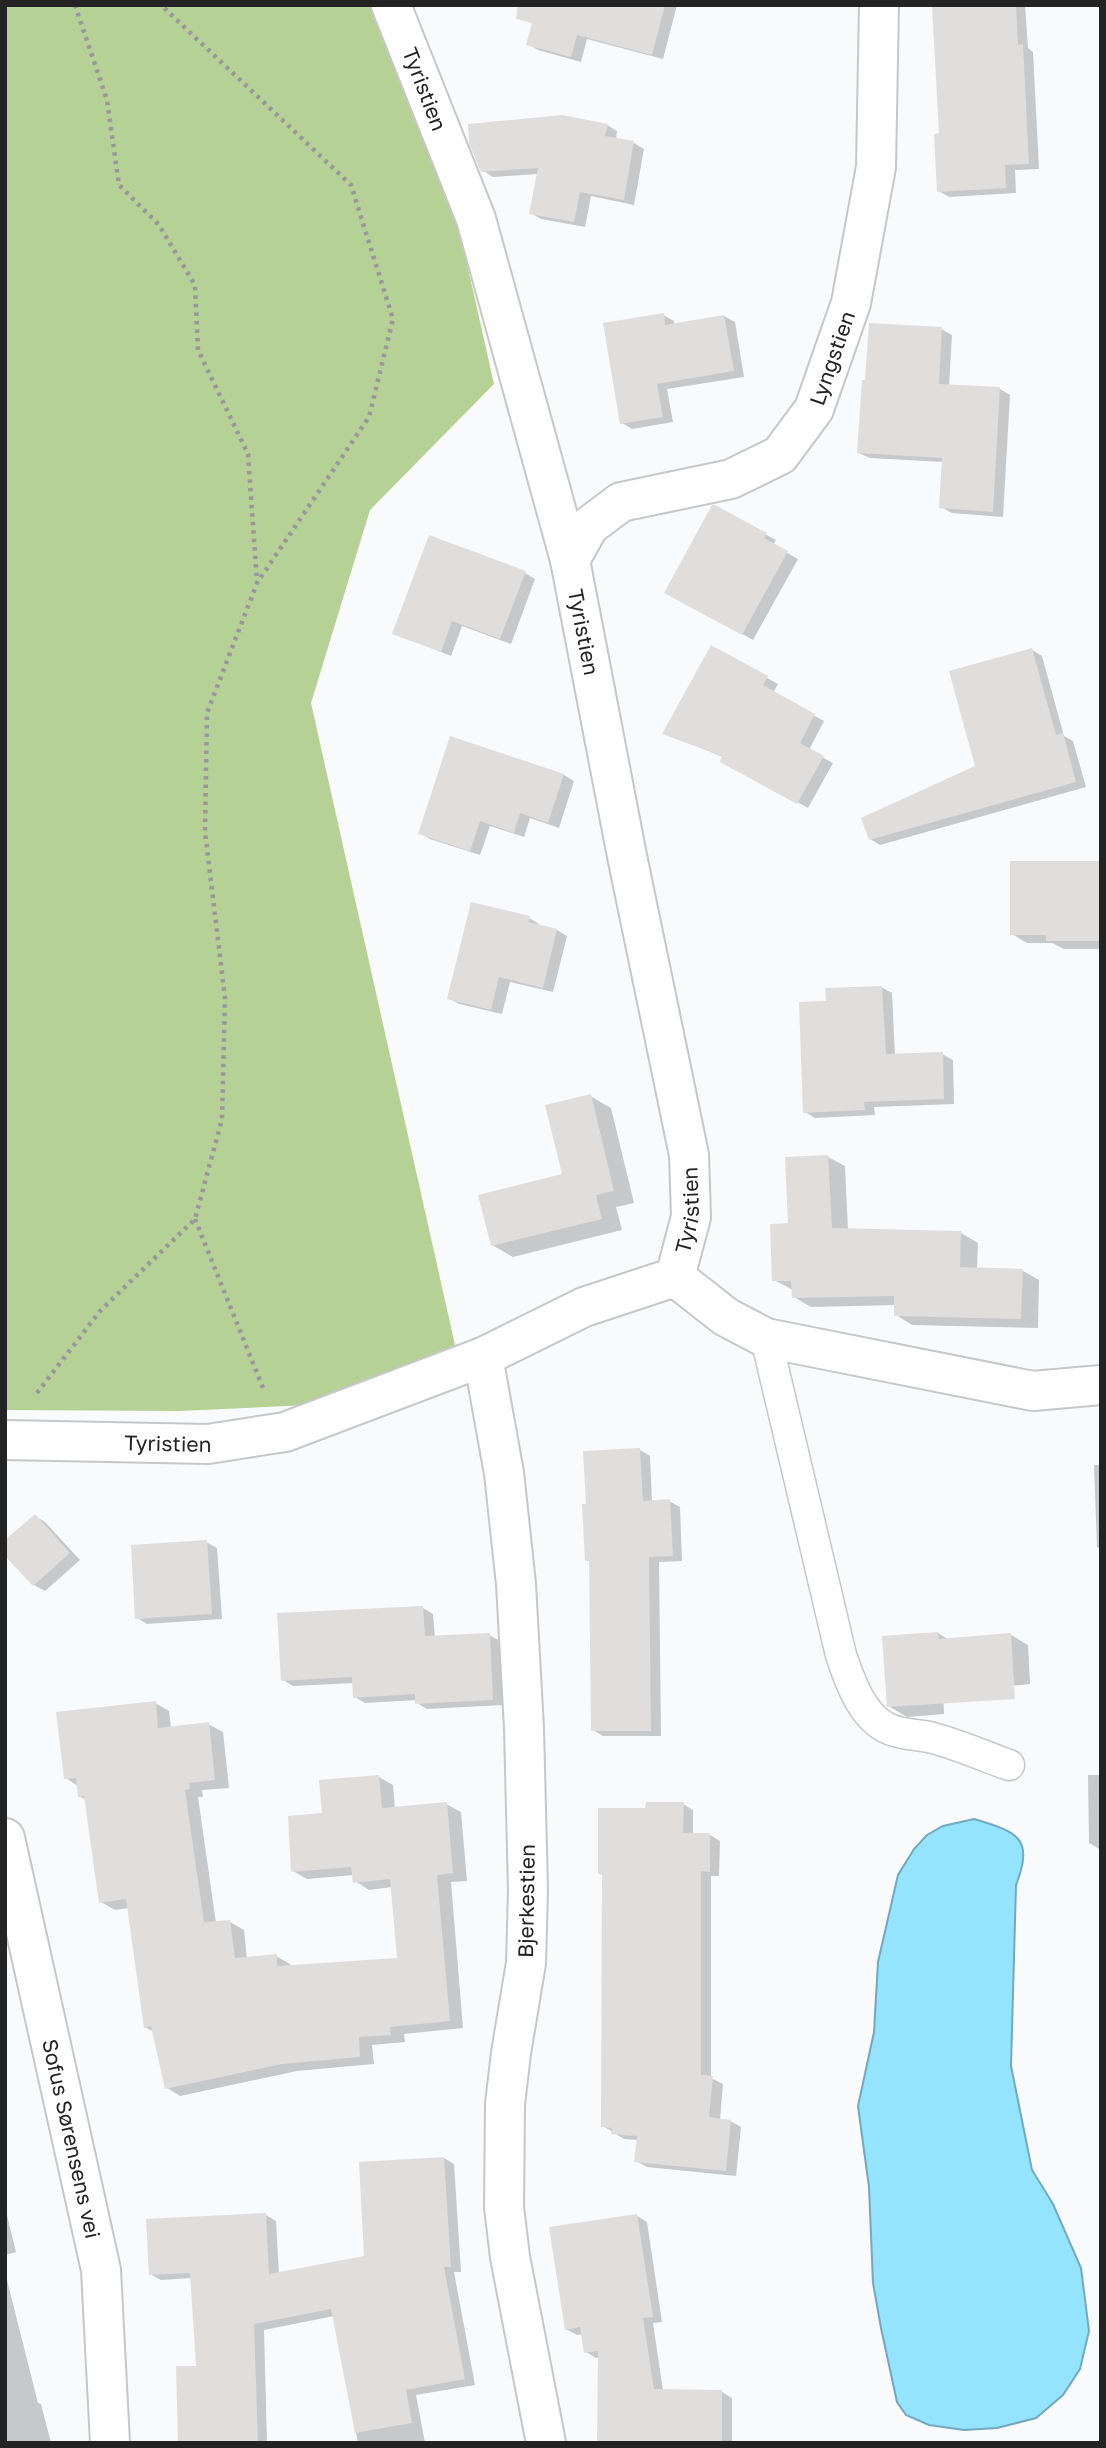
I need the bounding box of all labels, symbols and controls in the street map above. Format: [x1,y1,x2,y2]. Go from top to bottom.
street label: Tyristien [397,44,453,134]
street label: Lyngstien [803,307,860,409]
street label: Tyristien [563,587,605,677]
street label: Tyristien [669,1166,704,1256]
street label: Tyristien [124,1429,212,1457]
street label: Bjerkestien [512,1844,540,1958]
street label: Sofus Sørensens vei [37,2036,107,2241]

